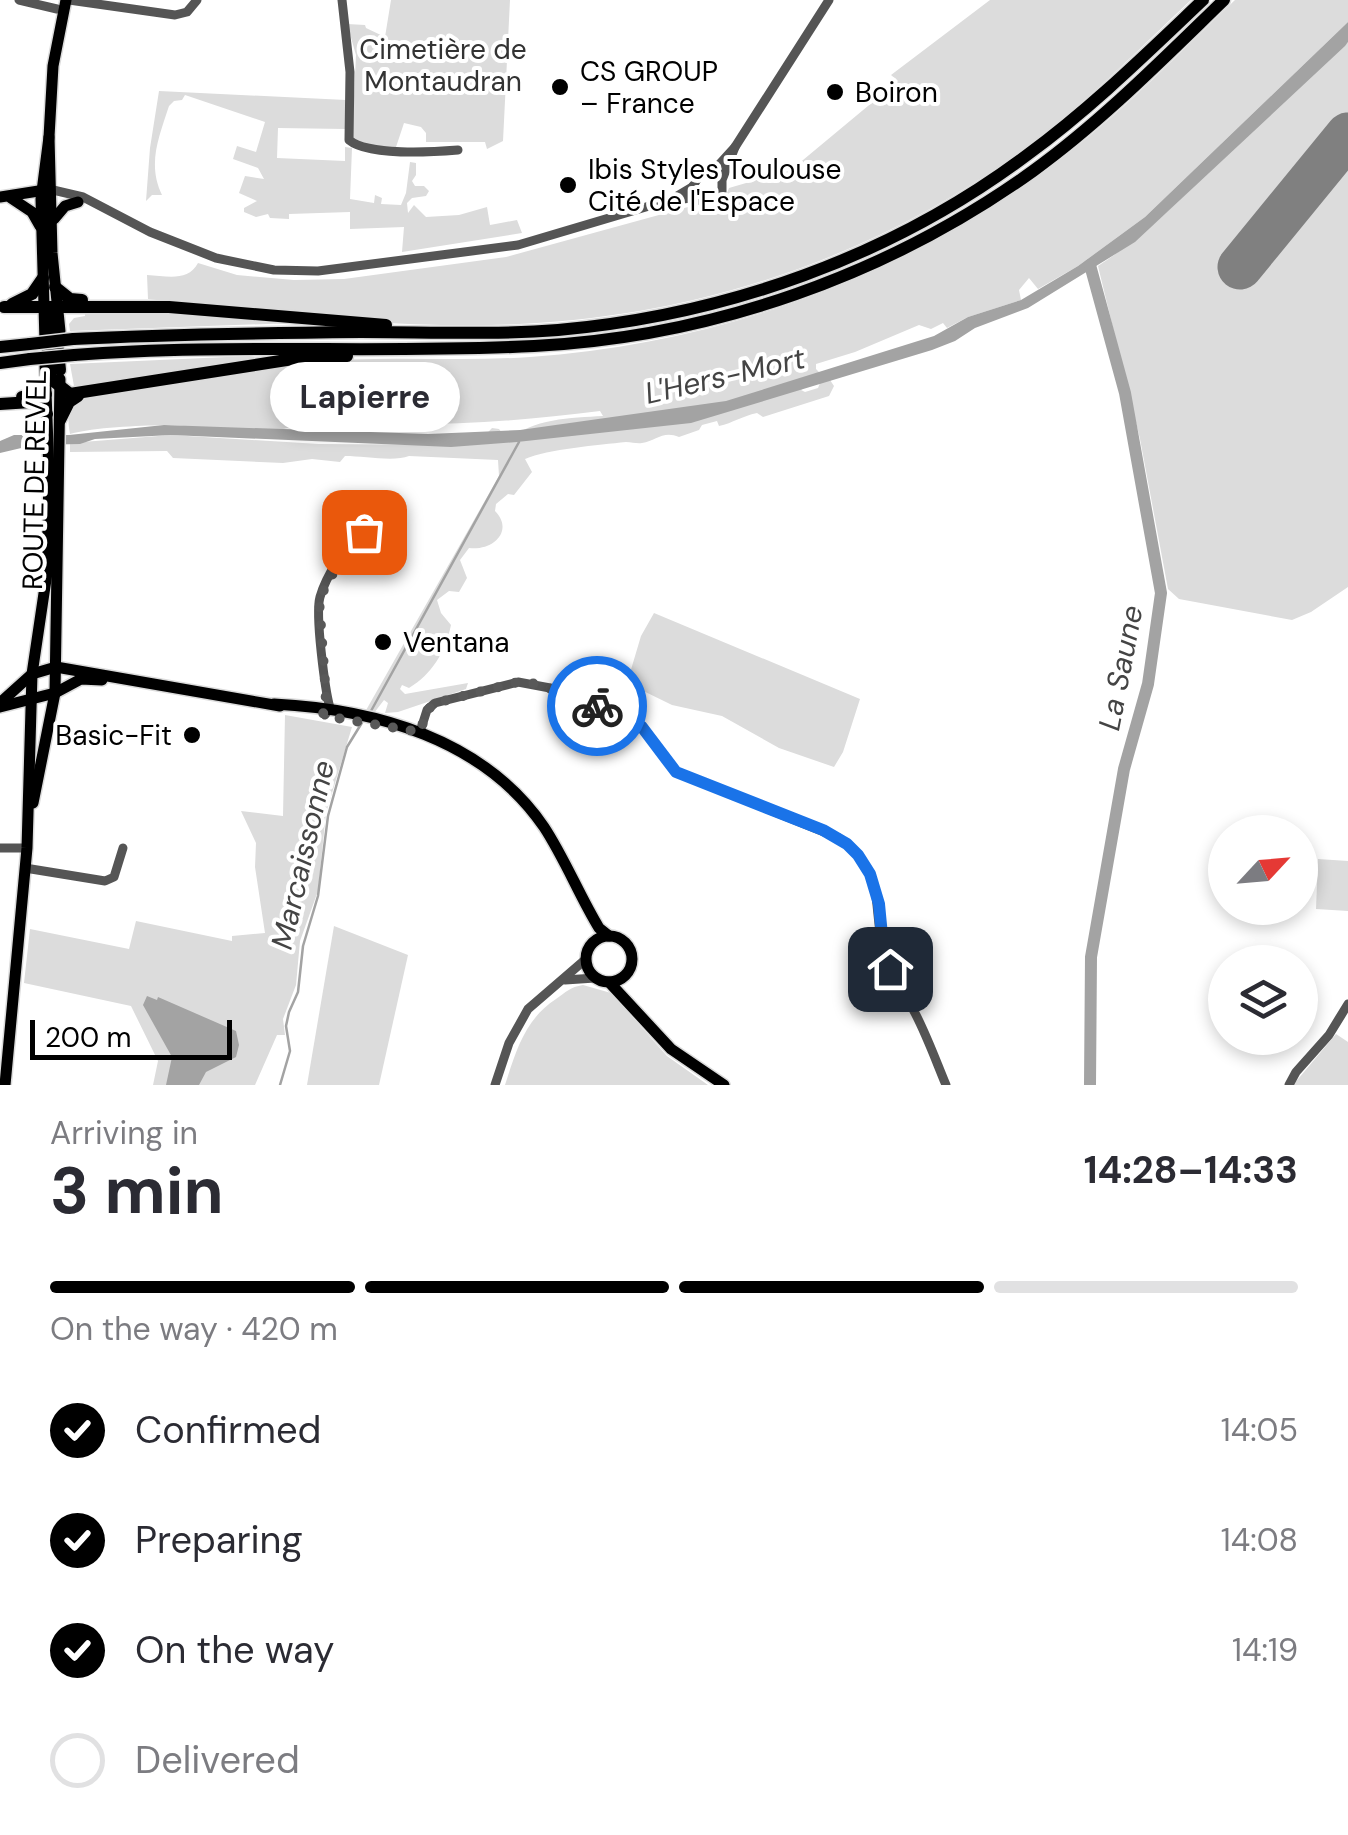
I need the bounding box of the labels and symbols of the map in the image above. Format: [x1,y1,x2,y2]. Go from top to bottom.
park label: Cimetière de Montaudran [359,31,527,100]
place label: CS GROUP – France [580,53,718,122]
place label: Boiron [855,74,938,111]
marker: CS GROUP – France [549,76,571,98]
marker: Boiron [824,81,846,103]
place label: Ibis Styles Toulouse Cité de l'Espace [588,151,841,220]
marker: Ibis Styles Toulouse Cité de l'Espace [557,174,579,196]
water label: L'Hers-Mort [641,338,809,413]
callout: Lapierre [269,362,459,432]
street label: ROUTE DE REVEL [14,370,55,590]
pin [322,490,407,575]
water label: La Saune [1089,602,1152,734]
place label: Ventana [403,624,509,661]
marker: Ventana [372,631,394,653]
courier [547,656,647,756]
place label: Basic-Fit [55,717,172,754]
marker: Basic-Fit [181,724,203,746]
water label: Marcaissonne [262,757,343,953]
north arrow [1208,815,1318,925]
pin [848,927,933,1012]
scale bar [30,1015,232,1060]

